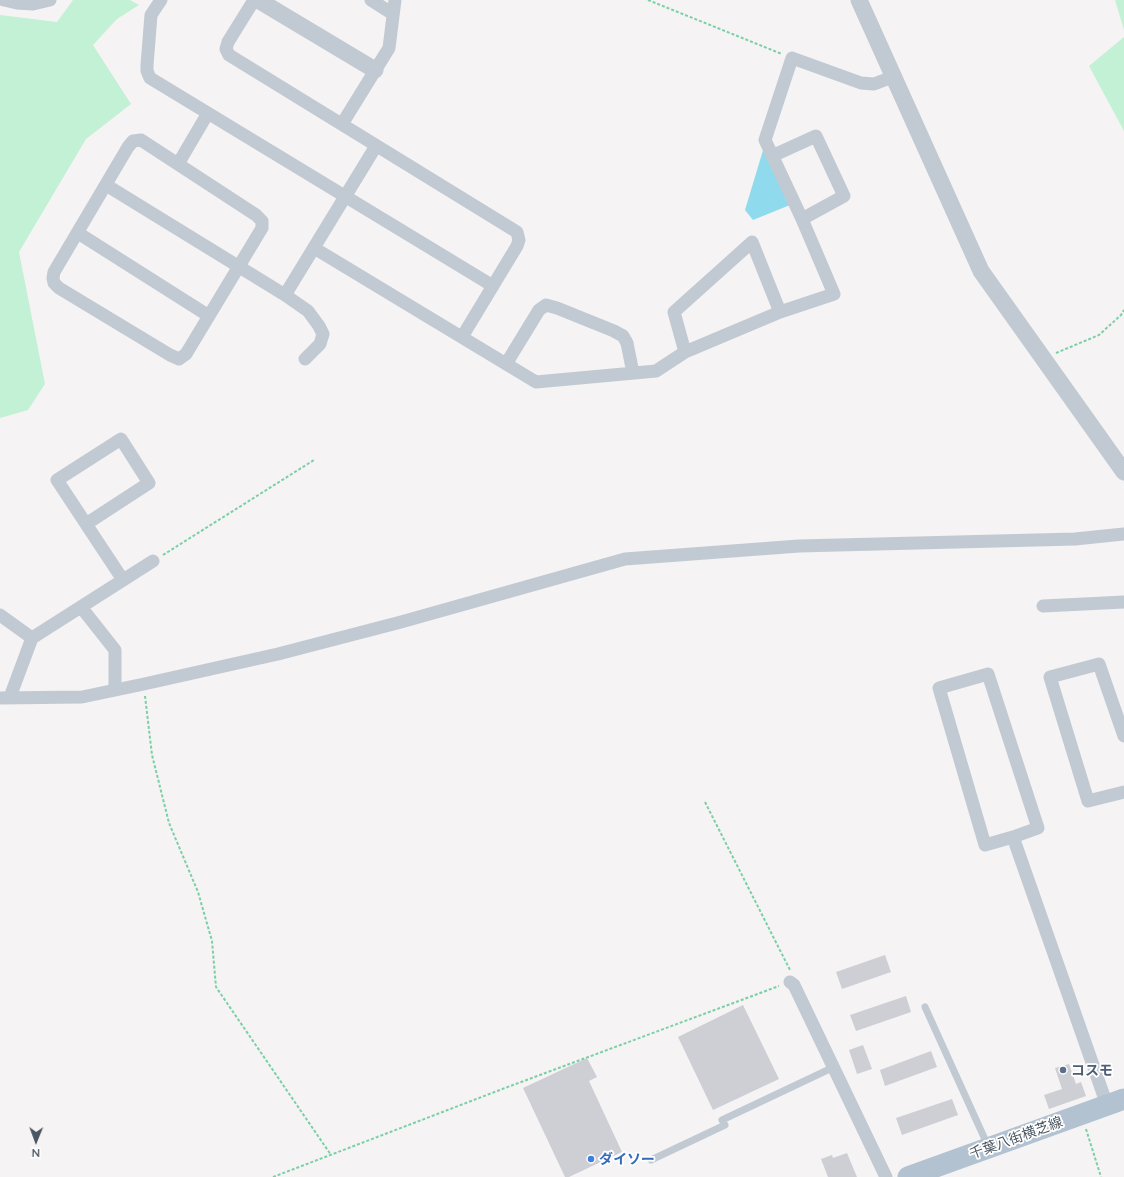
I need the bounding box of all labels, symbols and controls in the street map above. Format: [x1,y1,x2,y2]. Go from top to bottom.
place label: コスモ [1071,1062,1113,1078]
marker: コスモ [1058,1065,1068,1075]
street label: 千葉八街横芝線 [967,1113,1065,1163]
north arrow [16,1121,56,1161]
text: N [31,1147,40,1160]
place label: ダイソー [599,1151,655,1167]
marker: ダイソー [586,1154,596,1164]

